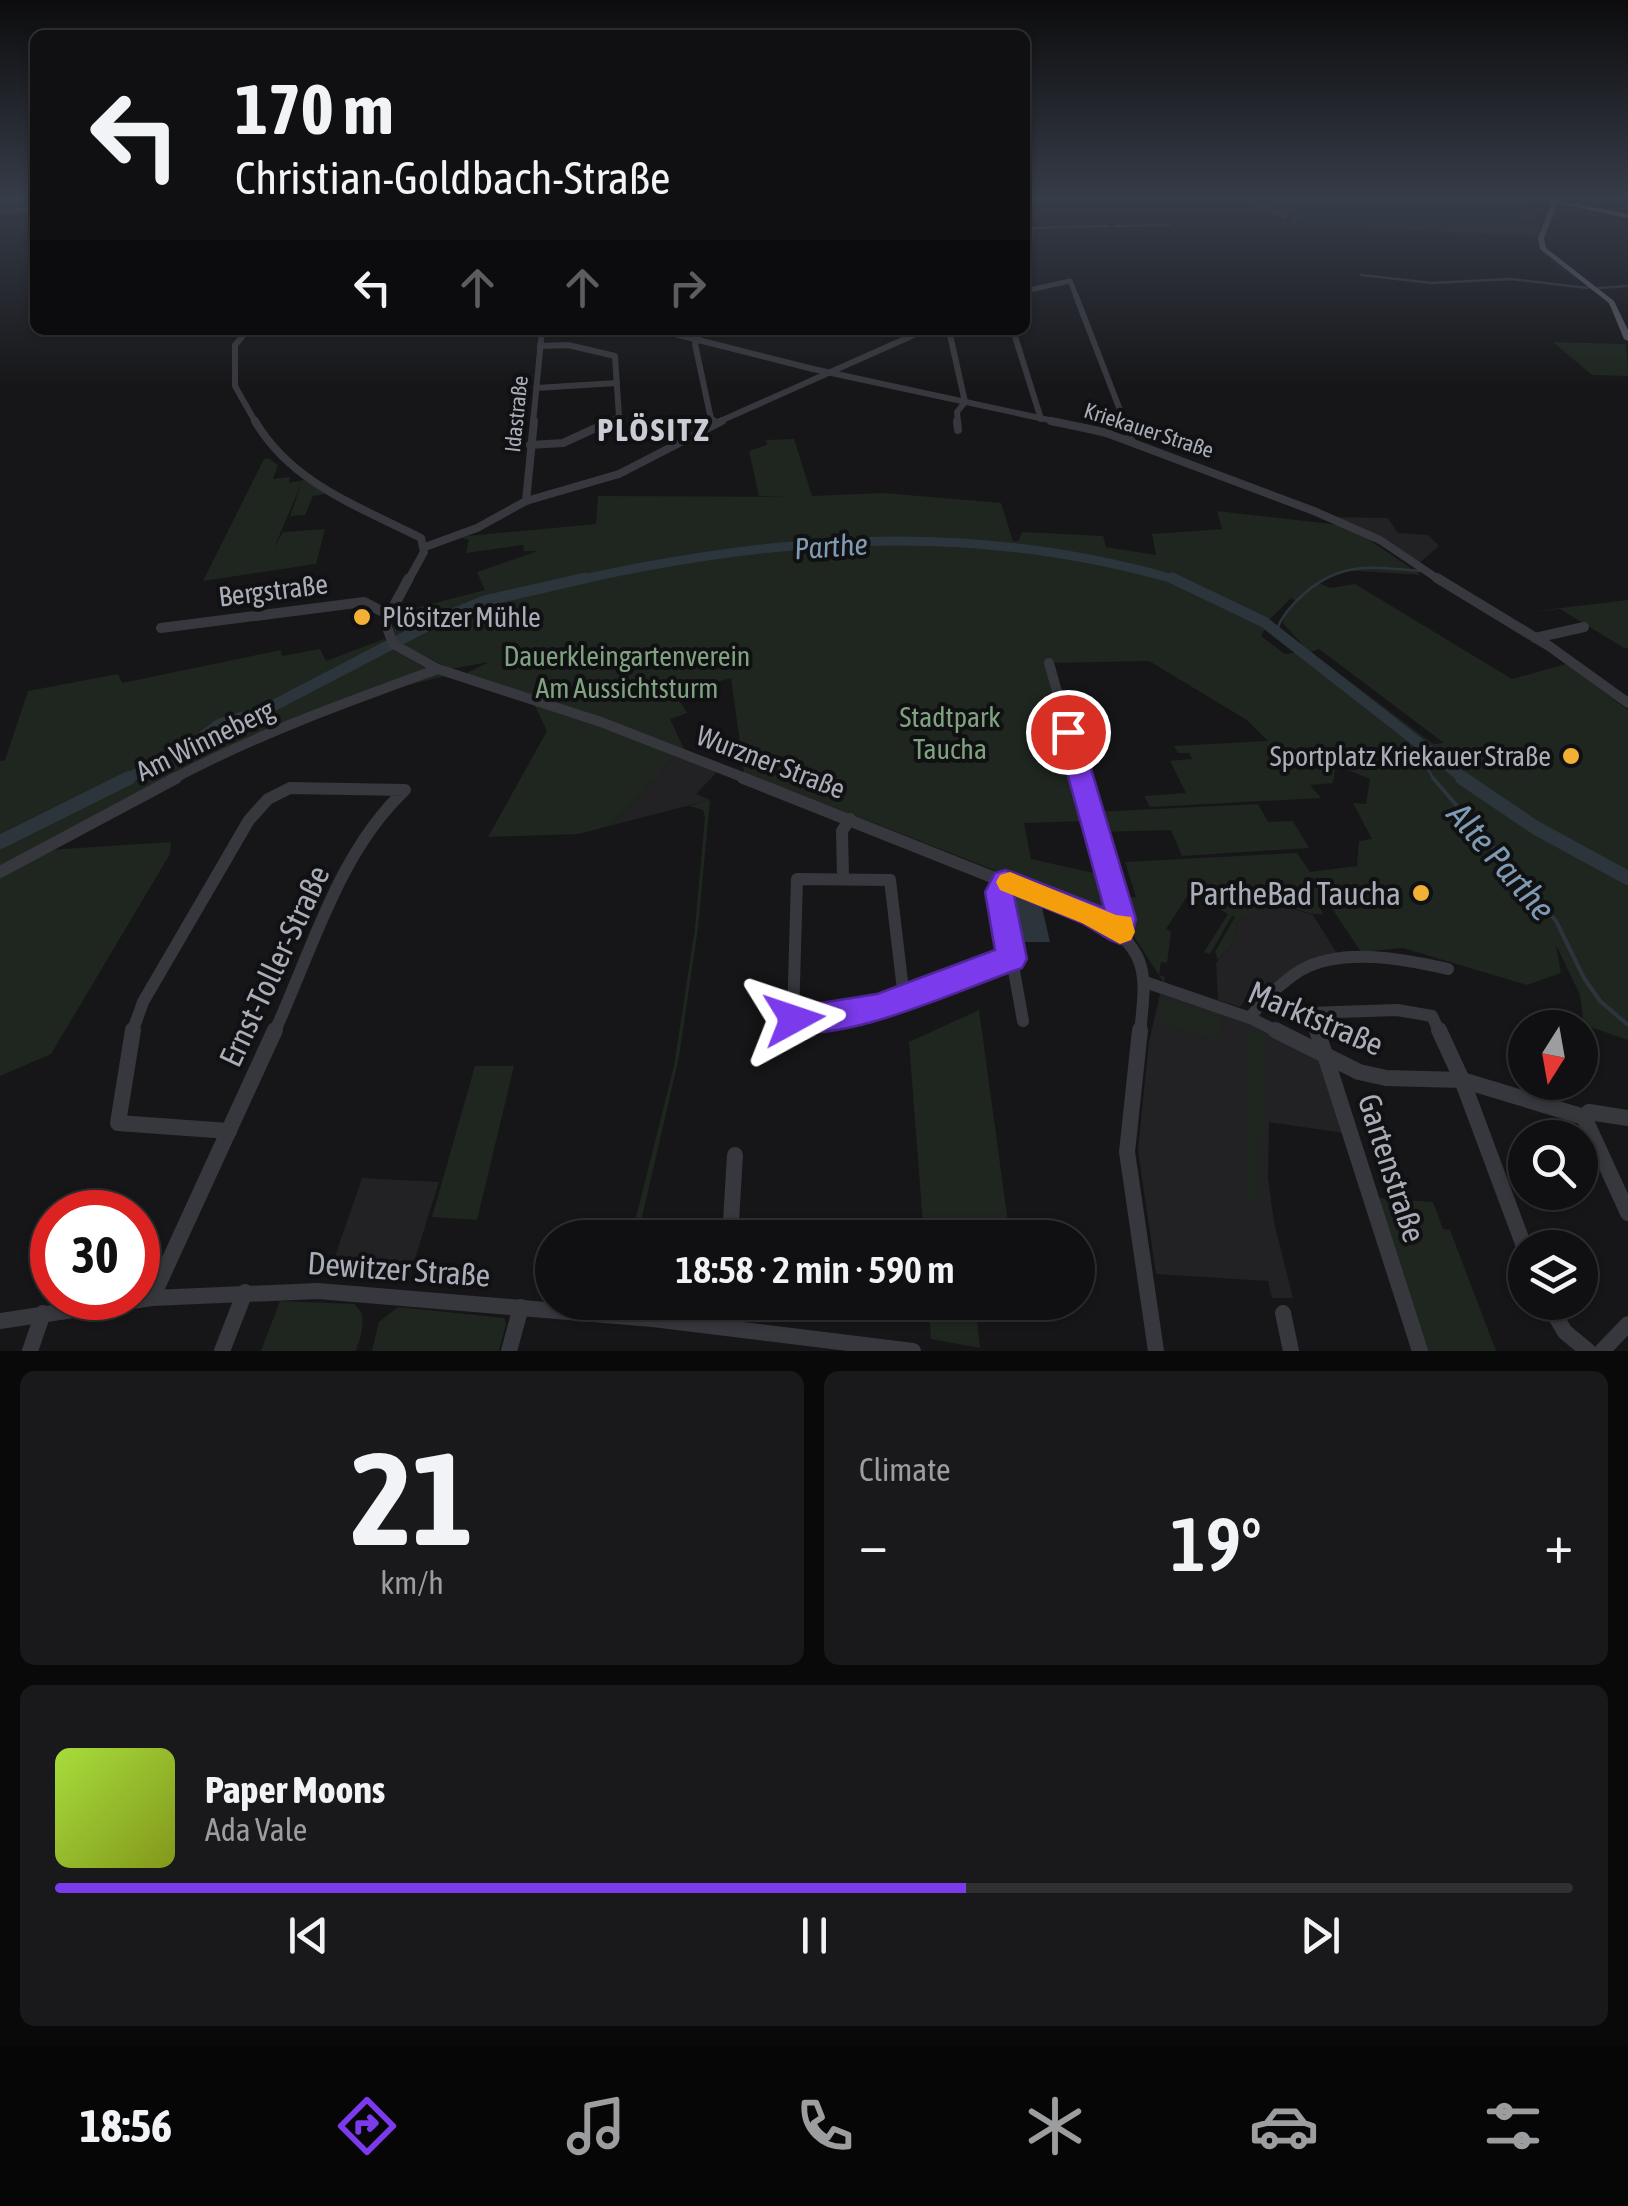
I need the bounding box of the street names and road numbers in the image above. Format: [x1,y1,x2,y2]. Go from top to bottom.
street label: Idastraße [499,374,533,454]
street label: Kriekauer Straße [1081,397,1217,463]
street label: Bergstraße [216,567,330,613]
street label: Am Winneberg [131,693,279,787]
street label: Wurzner Straße [692,719,850,805]
street label: Ernst-Toller-Straße [211,860,337,1072]
street label: Marktstraße [1243,973,1389,1063]
street label: Gartenstraße [1351,1089,1433,1247]
street label: Dewitzer Straße [306,1244,492,1294]

